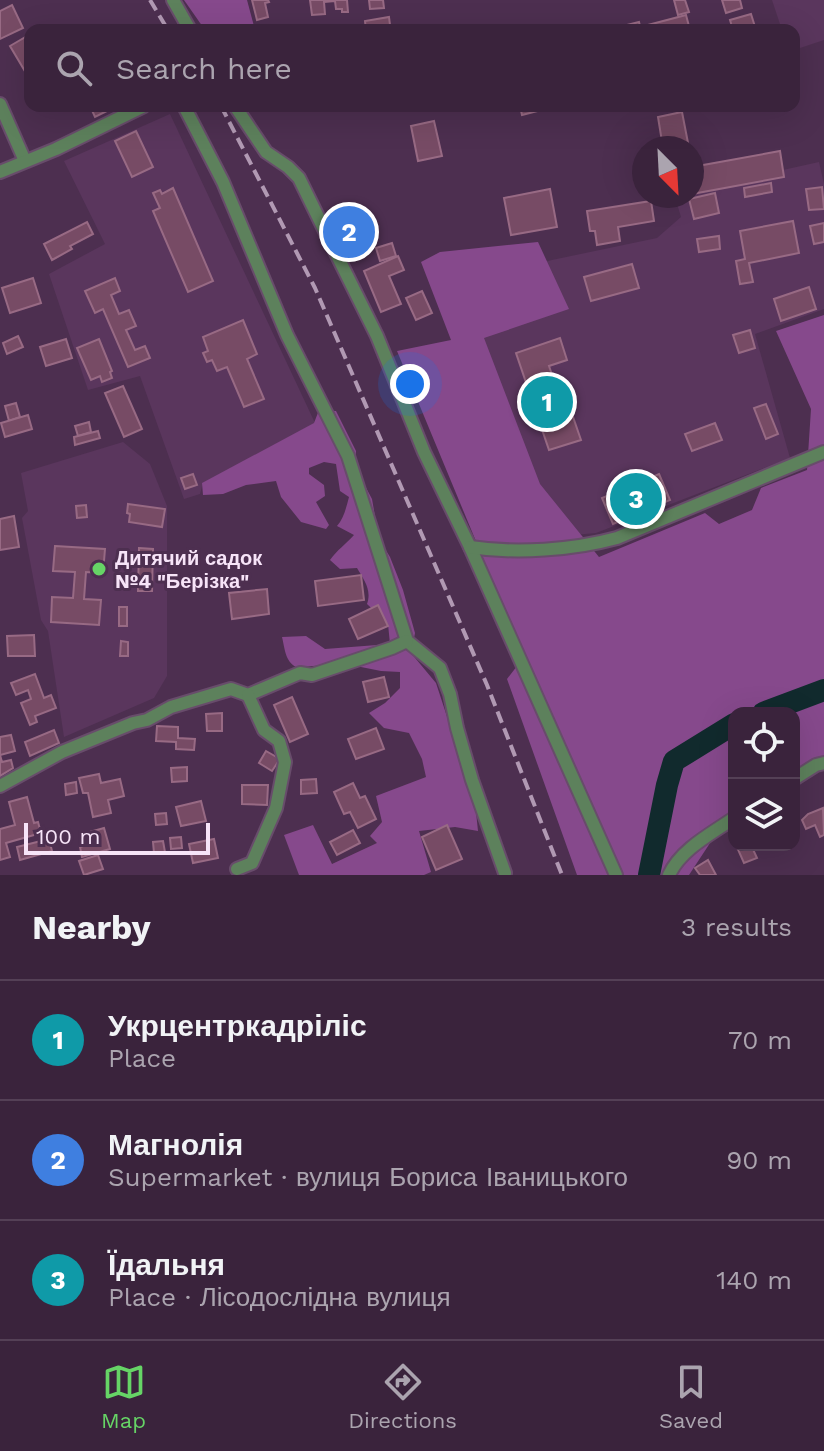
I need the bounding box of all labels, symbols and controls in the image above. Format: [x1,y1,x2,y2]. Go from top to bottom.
search box [24,24,800,112]
icon: search [52,46,96,90]
text: Search here [116,51,292,86]
north arrow [632,136,704,208]
pin: 2 [323,202,375,262]
your location [390,364,430,404]
pin: 1 [521,372,573,432]
pin: 3 [610,469,662,529]
place label: Дитячий садок №4 "Берізка" [115,546,263,593]
marker: Дитячий садок №4 "Берізка" [90,560,108,578]
map controls [728,707,800,851]
button: locate [728,707,800,779]
button: layers [728,779,800,851]
scale bar [24,819,210,855]
text: 100 m [36,824,100,849]
text: Nearby [32,907,151,947]
text: 3 results [681,912,792,942]
text: Укрцентркадріліс [108,1008,367,1043]
text: 1 [52,1025,64,1055]
text: 70 m [728,1025,792,1055]
text: Place [108,1043,176,1073]
text: Магнолія [108,1127,243,1162]
text: 2 [50,1145,66,1175]
text: 90 m [726,1145,792,1175]
text: Supermarket · вулиця Бориса Іваницького [108,1162,628,1192]
text: Їдальня [108,1247,225,1282]
text: 3 [50,1265,66,1295]
text: 140 m [716,1265,792,1295]
text: Place · Лісодослідна вулиця [108,1282,451,1312]
tab: Map [101,1360,146,1433]
tab: Directions [348,1360,457,1433]
tab: Saved [659,1360,723,1433]

